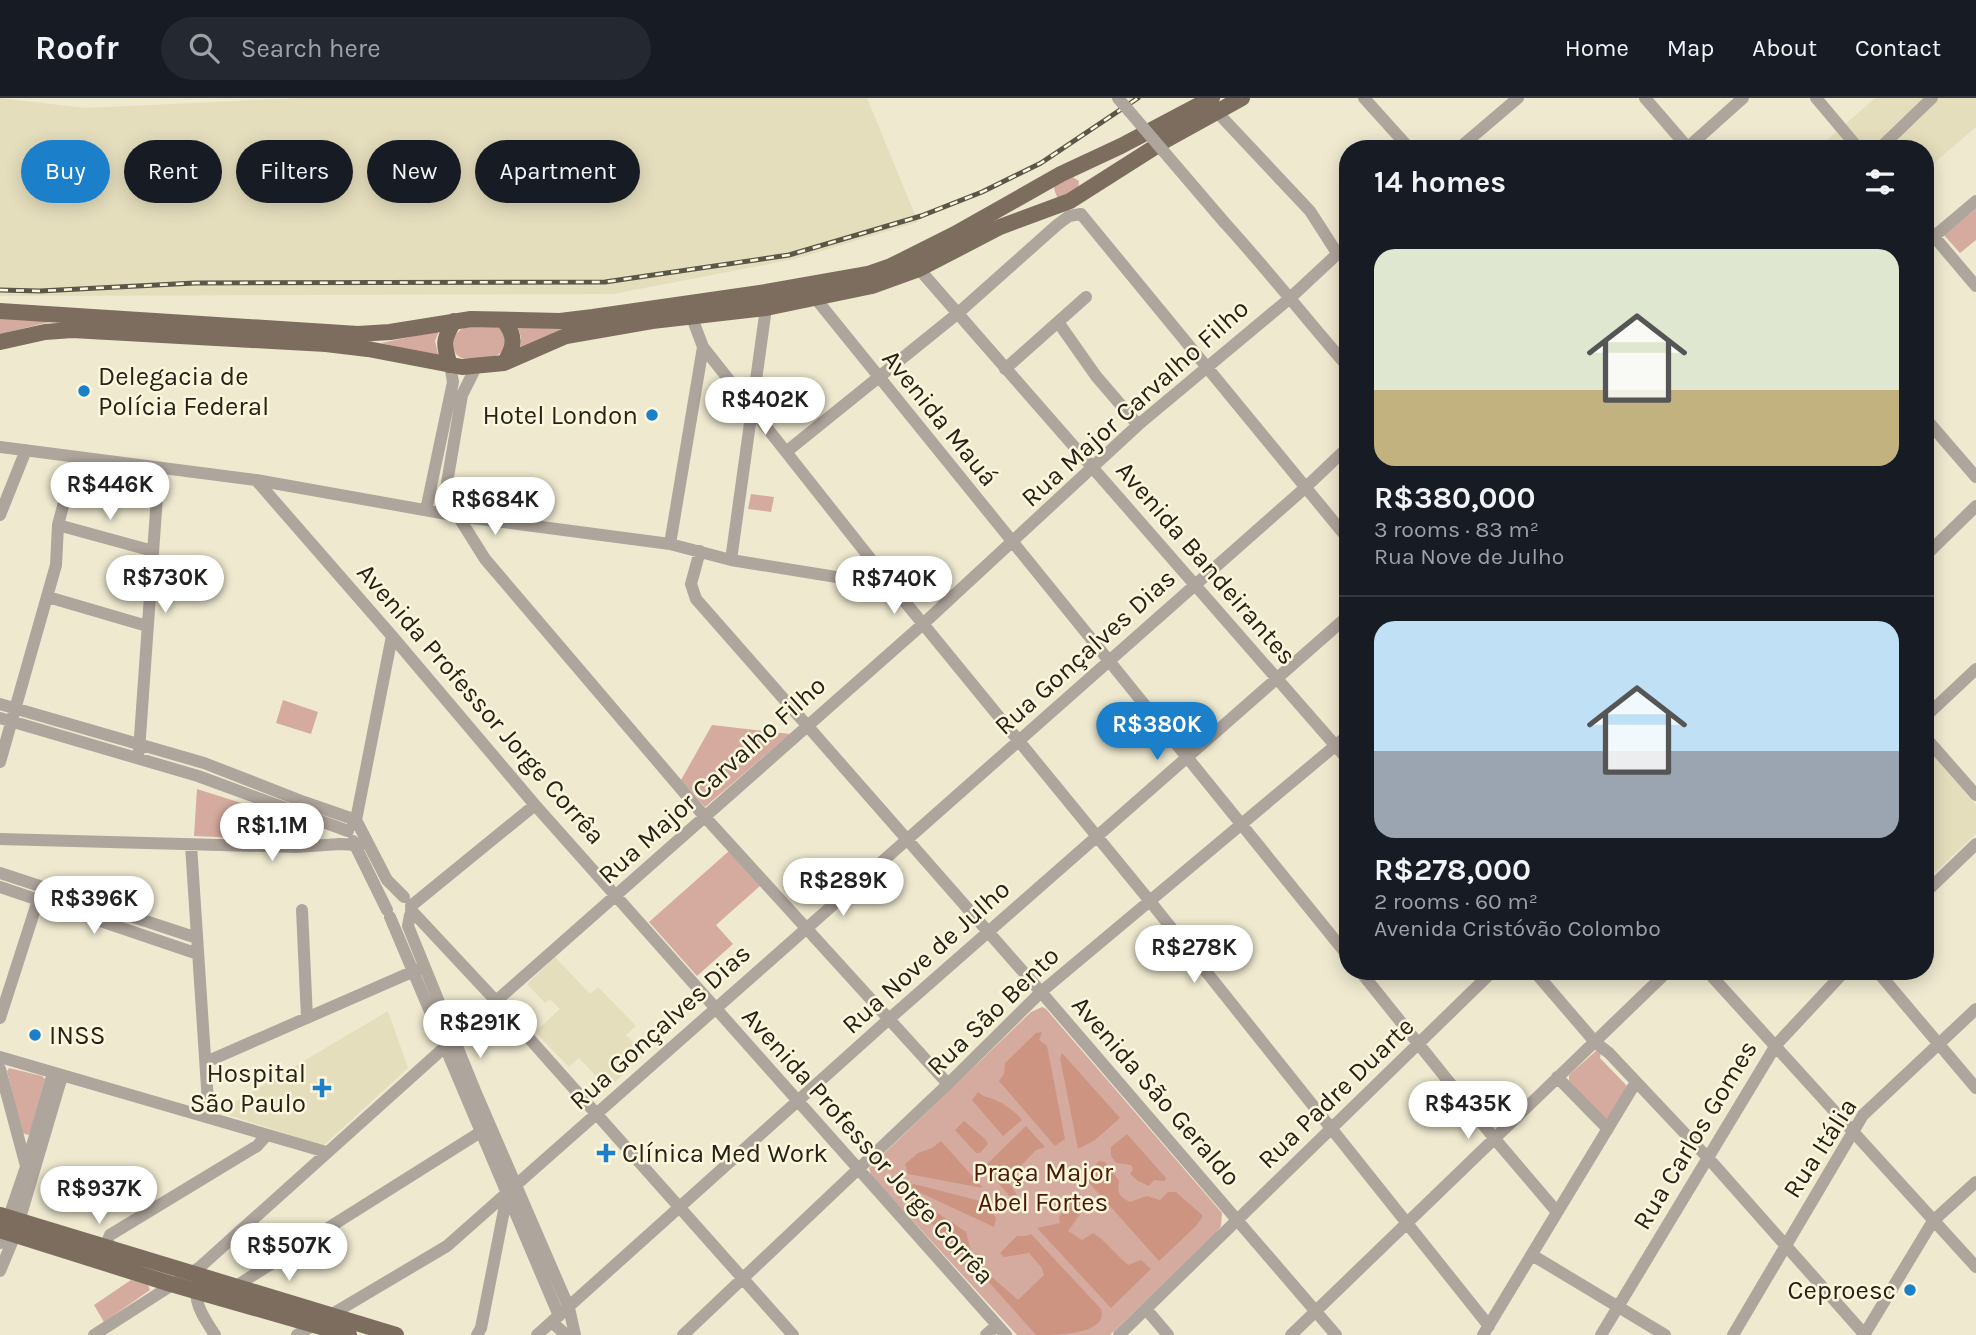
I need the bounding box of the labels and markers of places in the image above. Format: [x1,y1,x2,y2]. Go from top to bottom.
place label: Delegacia de Polícia Federal [98,361,269,422]
pin: R$402K [708,378,822,437]
marker: Delegacia de Polícia Federal [76,383,92,399]
place label: Hotel London [482,400,638,431]
marker: Hotel London [644,407,660,423]
pin: R$446K [53,462,167,522]
pin: R$684K [438,478,552,537]
pin: R$730K [108,556,222,615]
pin: R$740K [837,556,951,616]
pin: R$380K [1100,702,1214,762]
pin: R$1.1M [215,804,329,863]
pin: R$289K [786,858,900,918]
pin: R$396K [37,876,151,936]
pin: R$278K [1137,926,1251,985]
pin: R$291K [423,1000,537,1060]
place label: INSS [49,1020,106,1051]
marker: INSS [27,1027,43,1043]
place label: Hospital São Paulo [190,1058,306,1119]
marker: Hospital São Paulo [312,1078,332,1098]
pin: R$435K [1411,1082,1525,1141]
place label: Clínica Med Work [622,1138,828,1169]
marker: Clínica Med Work [596,1143,616,1163]
pin: R$937K [42,1166,156,1226]
pin: R$507K [232,1224,346,1283]
place label: Ceproesc [1787,1275,1896,1306]
marker: Ceproesc [1902,1282,1918,1298]

